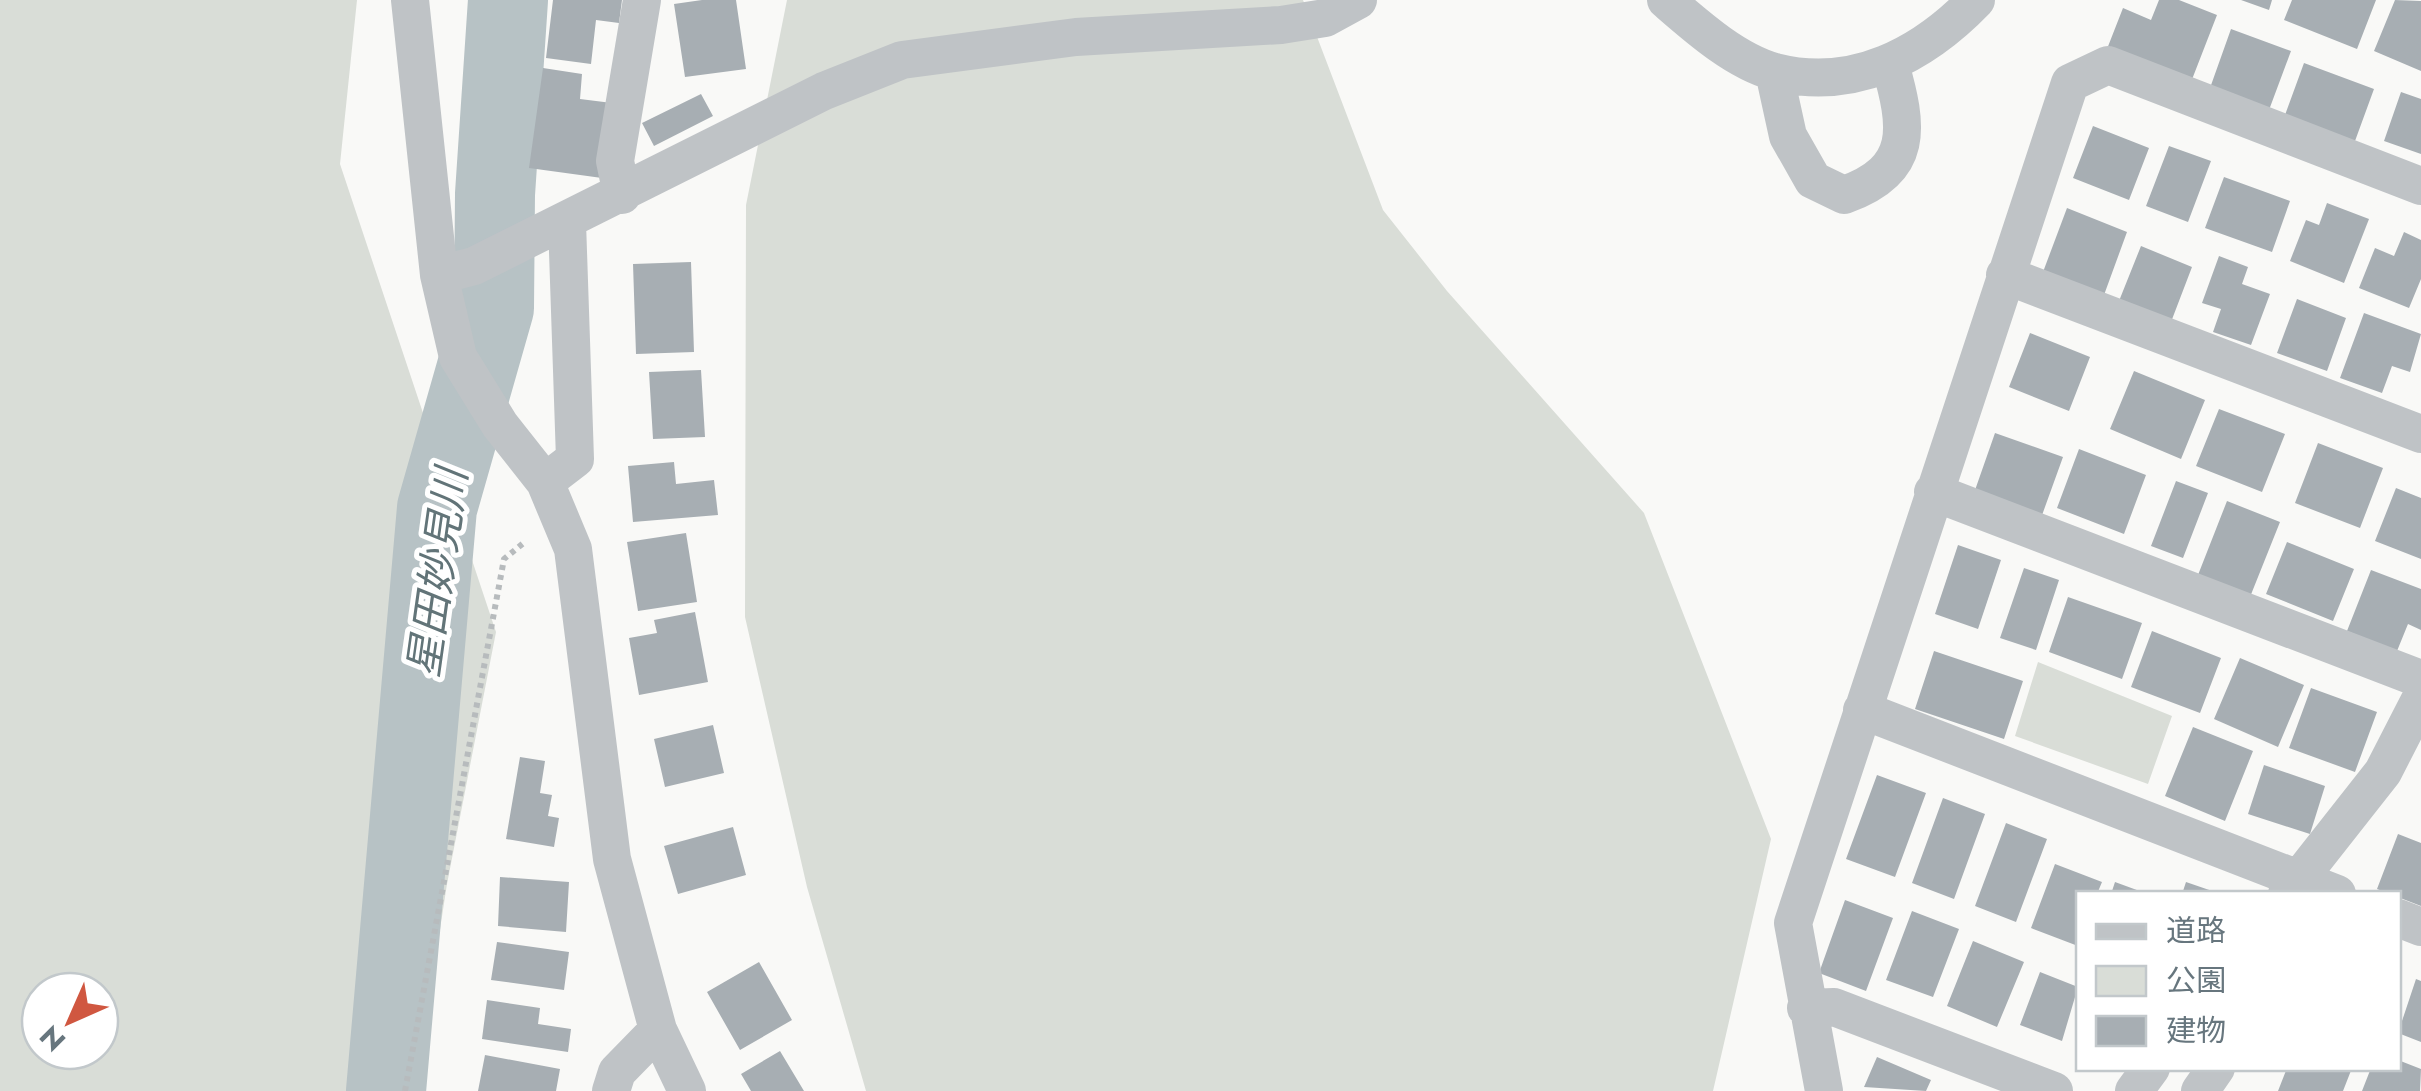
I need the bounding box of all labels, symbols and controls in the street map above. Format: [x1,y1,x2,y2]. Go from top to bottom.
water label: 星田妙見川 [393,461,483,681]
legend [2076,891,2401,1071]
text: 道路 [2166,909,2226,952]
text: 公園 [2166,959,2226,1002]
north arrow [20,971,120,1071]
text: 建物 [2166,1009,2226,1052]
text: N [30,1016,75,1061]

